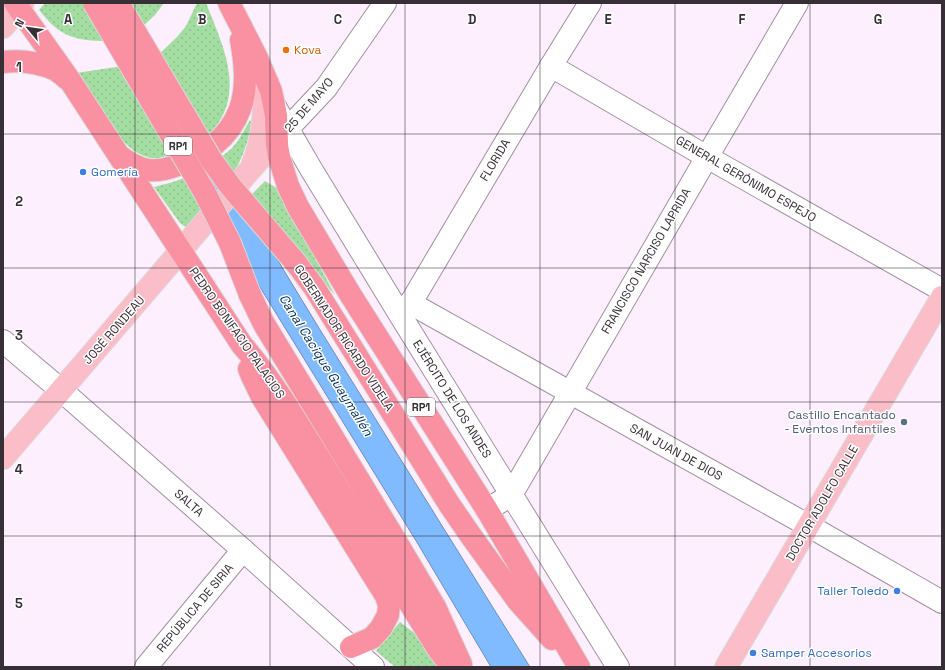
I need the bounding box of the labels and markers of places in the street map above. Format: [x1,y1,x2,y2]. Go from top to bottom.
place label: Kova [294,42,322,58]
marker: Kova [281,45,291,55]
place label: Gomería [91,164,138,180]
marker: Gomería [78,167,88,177]
place label: Castillo Encantado - Eventos Infantiles [784,407,896,437]
marker: Castillo Encantado - Eventos Infantiles [899,417,909,427]
place label: Taller Toledo [817,583,889,599]
marker: Taller Toledo [892,586,902,596]
place label: Samper Accesorios [761,645,872,661]
marker: Samper Accesorios [748,648,758,658]

